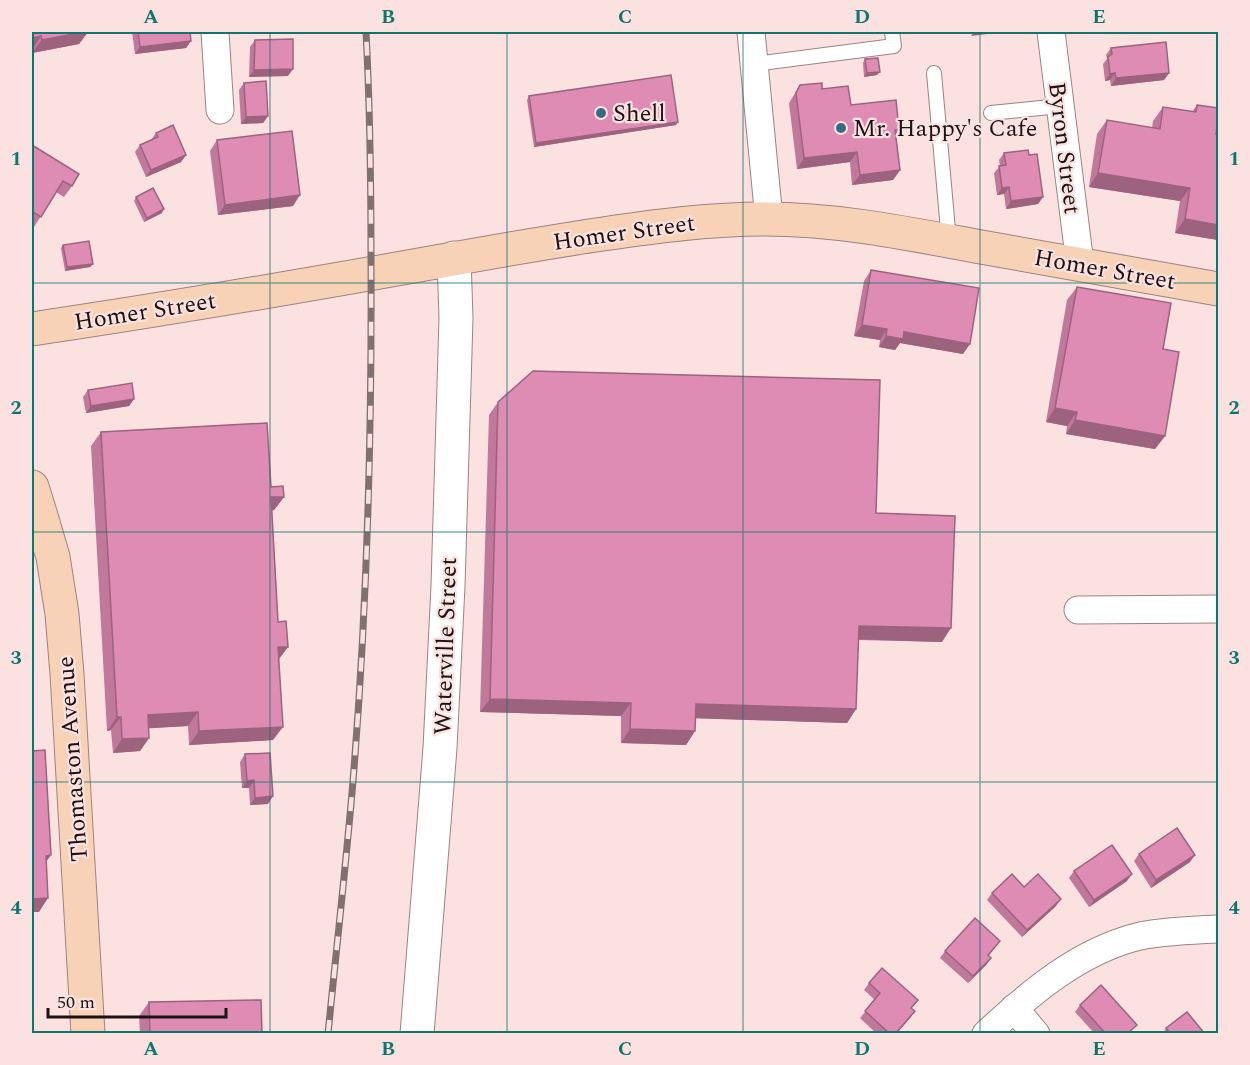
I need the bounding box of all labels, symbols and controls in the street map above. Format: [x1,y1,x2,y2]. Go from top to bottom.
text: A [143,2,159,32]
text: B [381,2,395,32]
text: C [618,2,632,32]
text: D [854,2,870,32]
text: E [1092,2,1106,32]
street label: Byron Street [1038,80,1090,216]
place label: Shell [613,96,665,132]
marker: Shell [594,106,608,120]
place label: Mr. Happy's Cafe [853,111,1037,147]
marker: Mr. Happy's Cafe [834,121,848,135]
text: 1 [10,144,22,174]
text: 1 [1228,144,1240,174]
street label: Homer Street [551,205,698,261]
street label: Homer Street [1031,240,1178,300]
street label: Homer Street [72,283,219,341]
text: 2 [10,393,22,423]
text: 2 [1228,393,1240,423]
street label: Waterville Street [425,556,467,736]
text: 3 [10,643,22,673]
text: 3 [1228,643,1240,673]
street label: Thomaston Avenue [48,655,98,863]
text: 4 [10,893,22,923]
text: 4 [1228,893,1240,923]
scale bar [48,981,226,1019]
text: 50 m [57,989,95,1016]
text: A [143,1034,159,1064]
text: B [381,1034,395,1064]
text: C [618,1034,632,1064]
text: D [854,1034,870,1064]
text: E [1092,1034,1106,1064]

